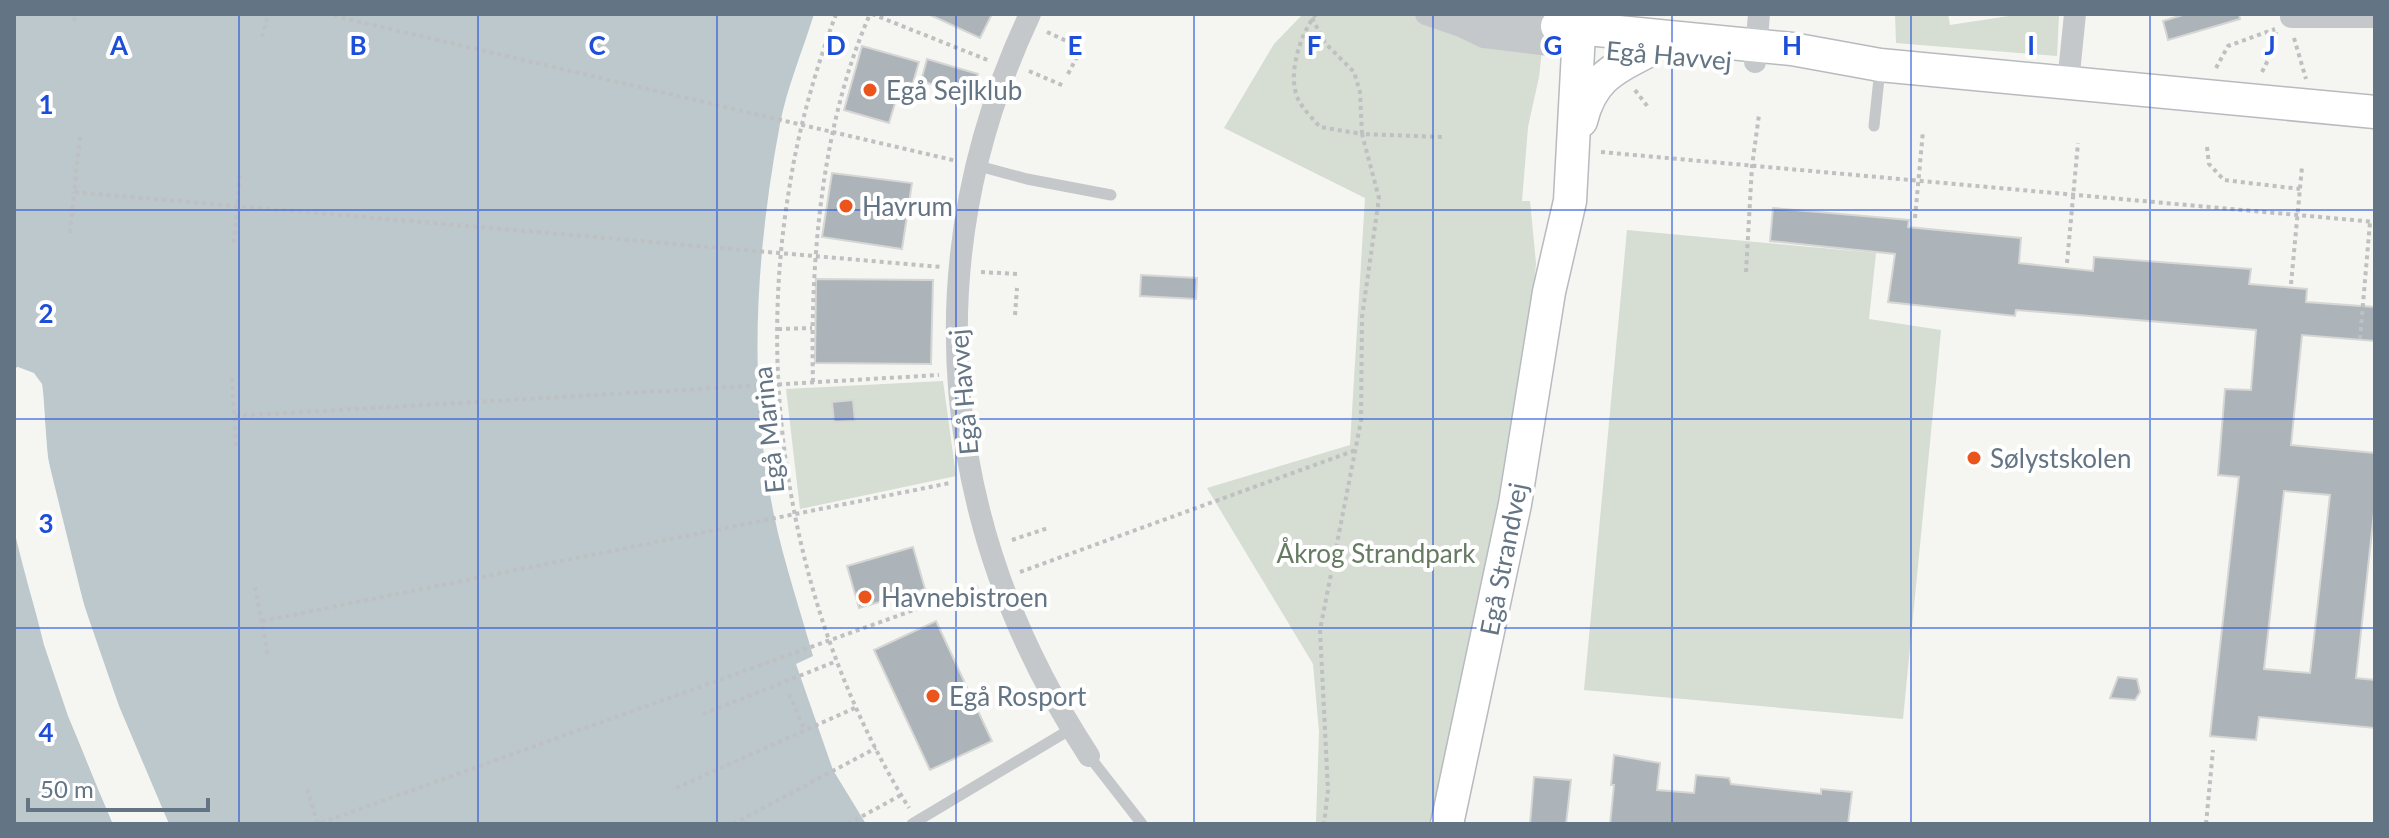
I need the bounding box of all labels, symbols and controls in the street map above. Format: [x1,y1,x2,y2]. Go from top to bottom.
text: A [109,29,129,61]
text: B [349,29,367,61]
text: C [588,29,606,61]
text: D [826,29,846,61]
text: E [1068,29,1082,61]
text: F [1307,29,1321,61]
text: G [1544,29,1562,61]
text: H [1782,29,1802,61]
text: I [2027,29,2035,61]
text: J [2264,29,2276,61]
street label: Egå Havvej [1605,34,1733,76]
place label: Egå Sejlklub [886,74,1022,106]
marker: Egå Sejlklub [861,81,879,99]
text: 1 [38,88,54,120]
place label: Havrum [862,190,953,222]
marker: Havrum [837,197,855,215]
text: 2 [38,297,54,329]
street label: Egå Havvej [942,328,984,456]
street label: Egå Marina [745,365,791,495]
place label: Sølystskolen [1990,442,2131,474]
marker: Sølystskolen [1965,449,1983,467]
street label: Egå Strandvej [1473,480,1533,638]
text: 3 [38,507,54,539]
park label: Åkrog Strandpark [1277,537,1476,569]
place label: Havnebistroen [881,581,1048,613]
marker: Havnebistroen [856,588,874,606]
place label: Egå Rosport [949,680,1087,712]
marker: Egå Rosport [924,687,942,705]
text: 4 [38,716,54,748]
scale bar [28,762,208,812]
text: 50 m [40,774,94,803]

